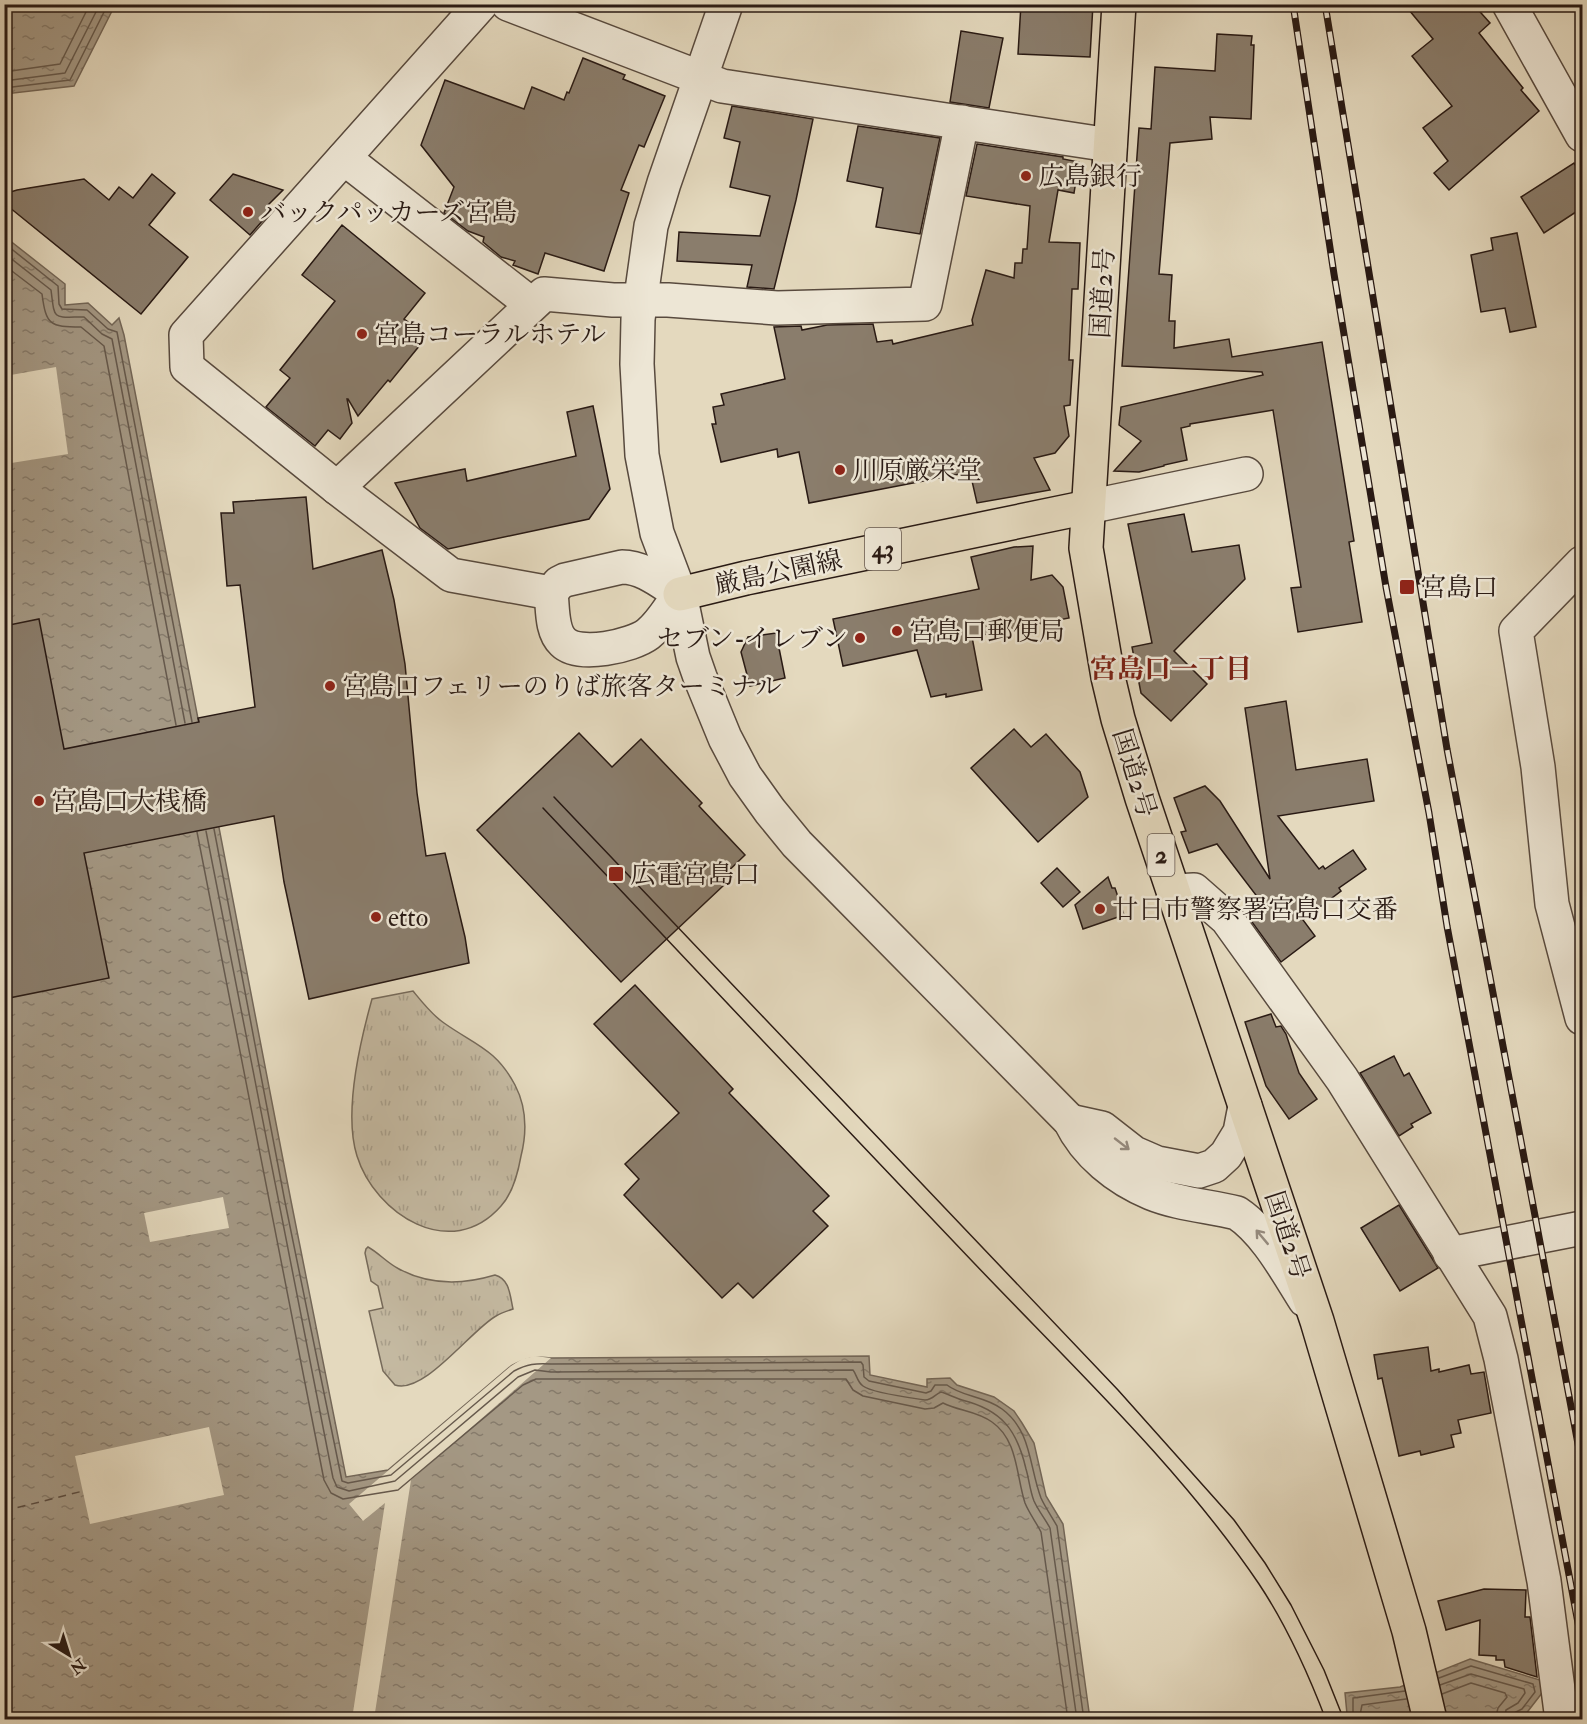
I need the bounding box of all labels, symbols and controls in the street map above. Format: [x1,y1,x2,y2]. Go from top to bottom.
place label: 広島銀行 [1038,161,1142,193]
marker: 広島銀行 [1019,169,1033,183]
place label: バックパッカーズ宮島 [260,197,517,229]
marker: バックパッカーズ宮島 [241,205,255,219]
street label: 国道2号 [1085,247,1121,339]
place label: 宮島コーラルホテル [374,319,606,351]
marker: 宮島コーラルホテル [355,327,369,341]
place label: 川原厳栄堂 [852,455,982,487]
marker: 川原厳栄堂 [833,463,847,477]
road number: 43 [865,528,901,570]
street label: 厳島公園線 [711,544,845,602]
place label: 宮島口 [1420,572,1498,604]
marker: 宮島口 [1398,578,1416,596]
place label: 宮島口郵便局 [909,616,1065,648]
place label: セブン-イレブン [657,623,848,655]
marker: 宮島口郵便局 [890,624,904,638]
marker: セブン-イレブン [853,631,867,645]
district label: 宮島口一丁目 [1090,653,1252,686]
place label: 宮島口フェリーのりば旅客ターミナル [342,671,781,703]
marker: 宮島口フェリーのりば旅客ターミナル [323,679,337,693]
street label: 国道2号 [1105,725,1163,822]
place label: 宮島口大桟橋 [51,786,207,818]
marker: 宮島口大桟橋 [32,794,46,808]
road number: 2 [1148,834,1174,876]
place label: 広電宮島口 [630,859,760,891]
marker: 広電宮島口 [607,865,625,883]
place label: 廿日市警察署宮島口交番 [1112,894,1398,926]
place label: etto [388,902,428,934]
marker: 廿日市警察署宮島口交番 [1093,902,1107,916]
marker: etto [369,910,383,924]
one-way arrow [1113,1138,1129,1150]
street label: 国道2号 [1258,1187,1316,1284]
one-way arrow [1255,1230,1269,1245]
north arrow [39,1625,99,1685]
text: N [65,1653,90,1679]

